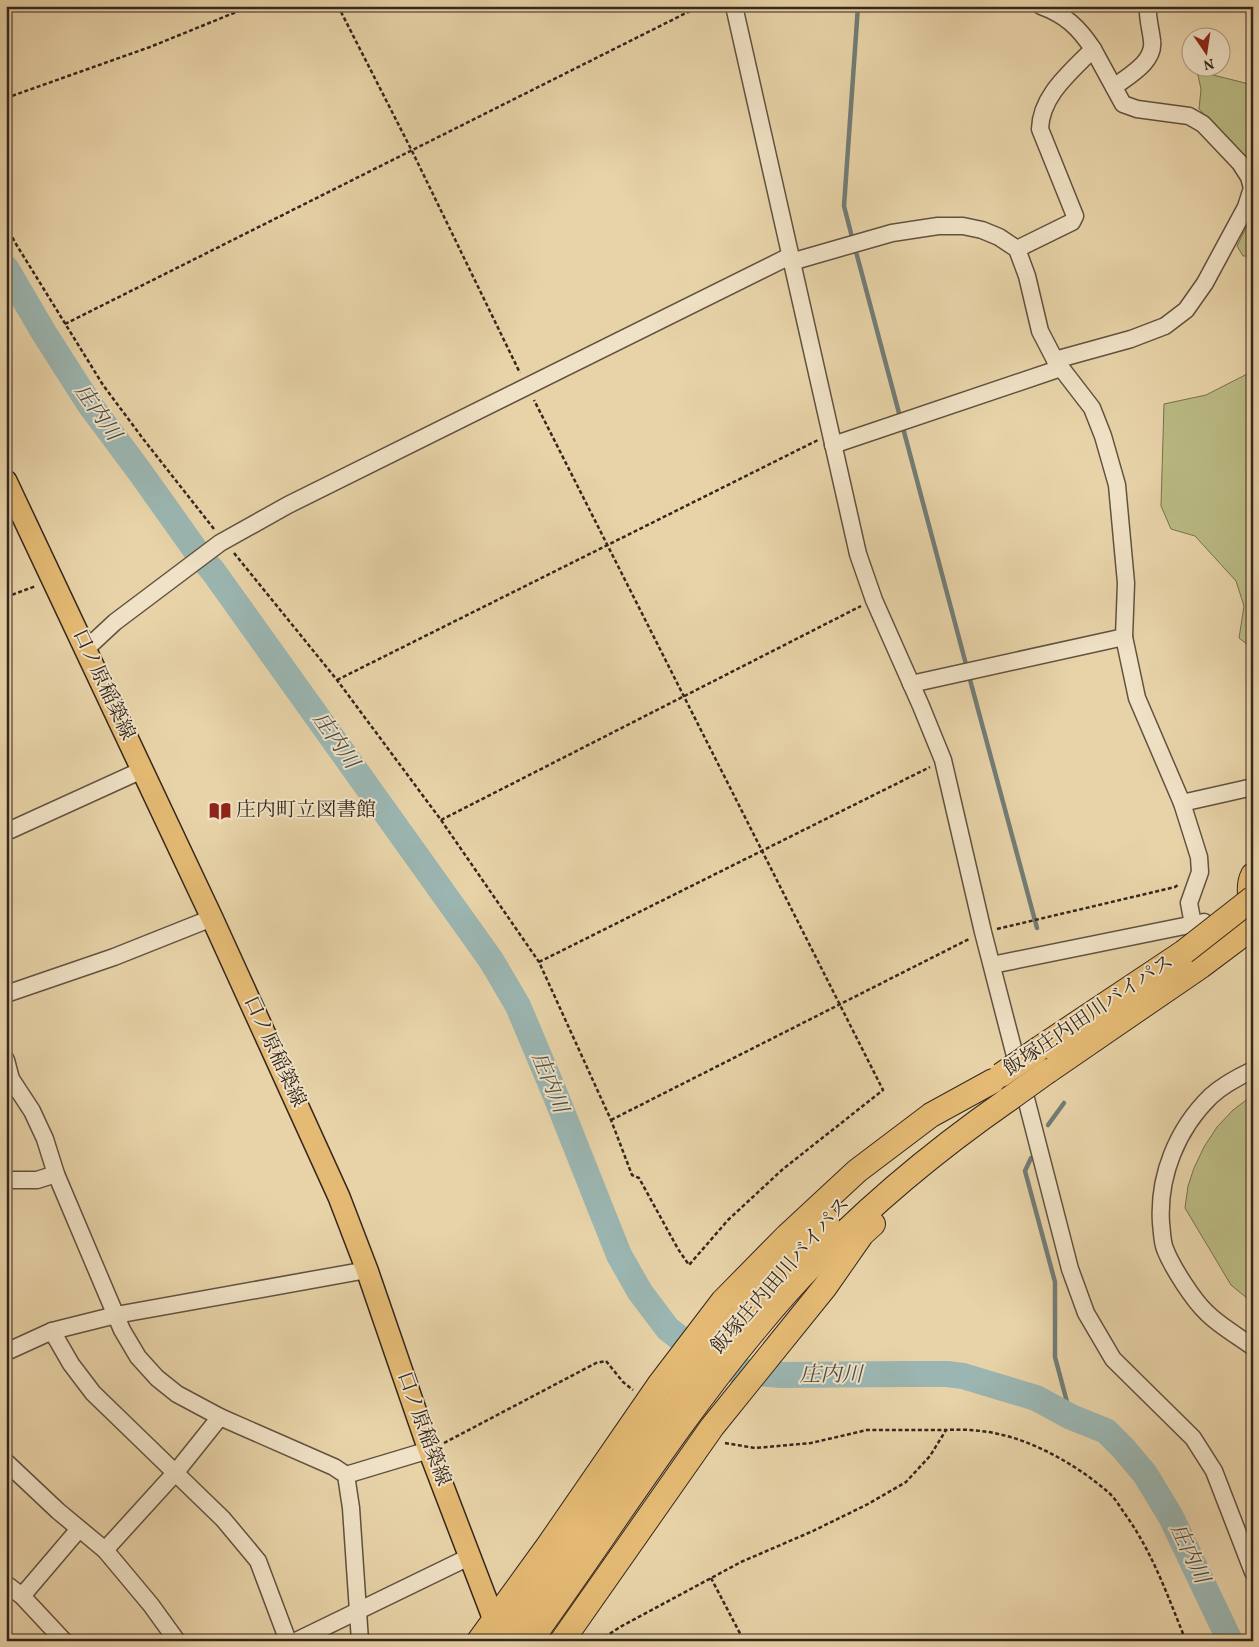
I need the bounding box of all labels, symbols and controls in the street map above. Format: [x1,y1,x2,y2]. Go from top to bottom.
north arrow [1182,28,1232,78]
text: N [1201,53,1216,74]
water label: 庄内川 [67,379,128,449]
street label: 口ノ原稲築線 [65,625,141,745]
water label: 庄内川 [305,707,366,777]
place label: 庄内町立図書館 [236,797,376,825]
library icon: 庄内町立図書館 [207,798,233,824]
street label: 飯塚庄内田川バイパス [998,949,1180,1083]
street label: 口ノ原稲築線 [236,992,312,1112]
water label: 庄内川 [524,1048,575,1119]
street label: 飯塚庄内田川バイパス [705,1191,857,1361]
water label: 庄内川 [800,1361,864,1390]
street label: 口ノ原稲築線 [389,1368,457,1490]
water label: 庄内川 [1163,1519,1216,1590]

